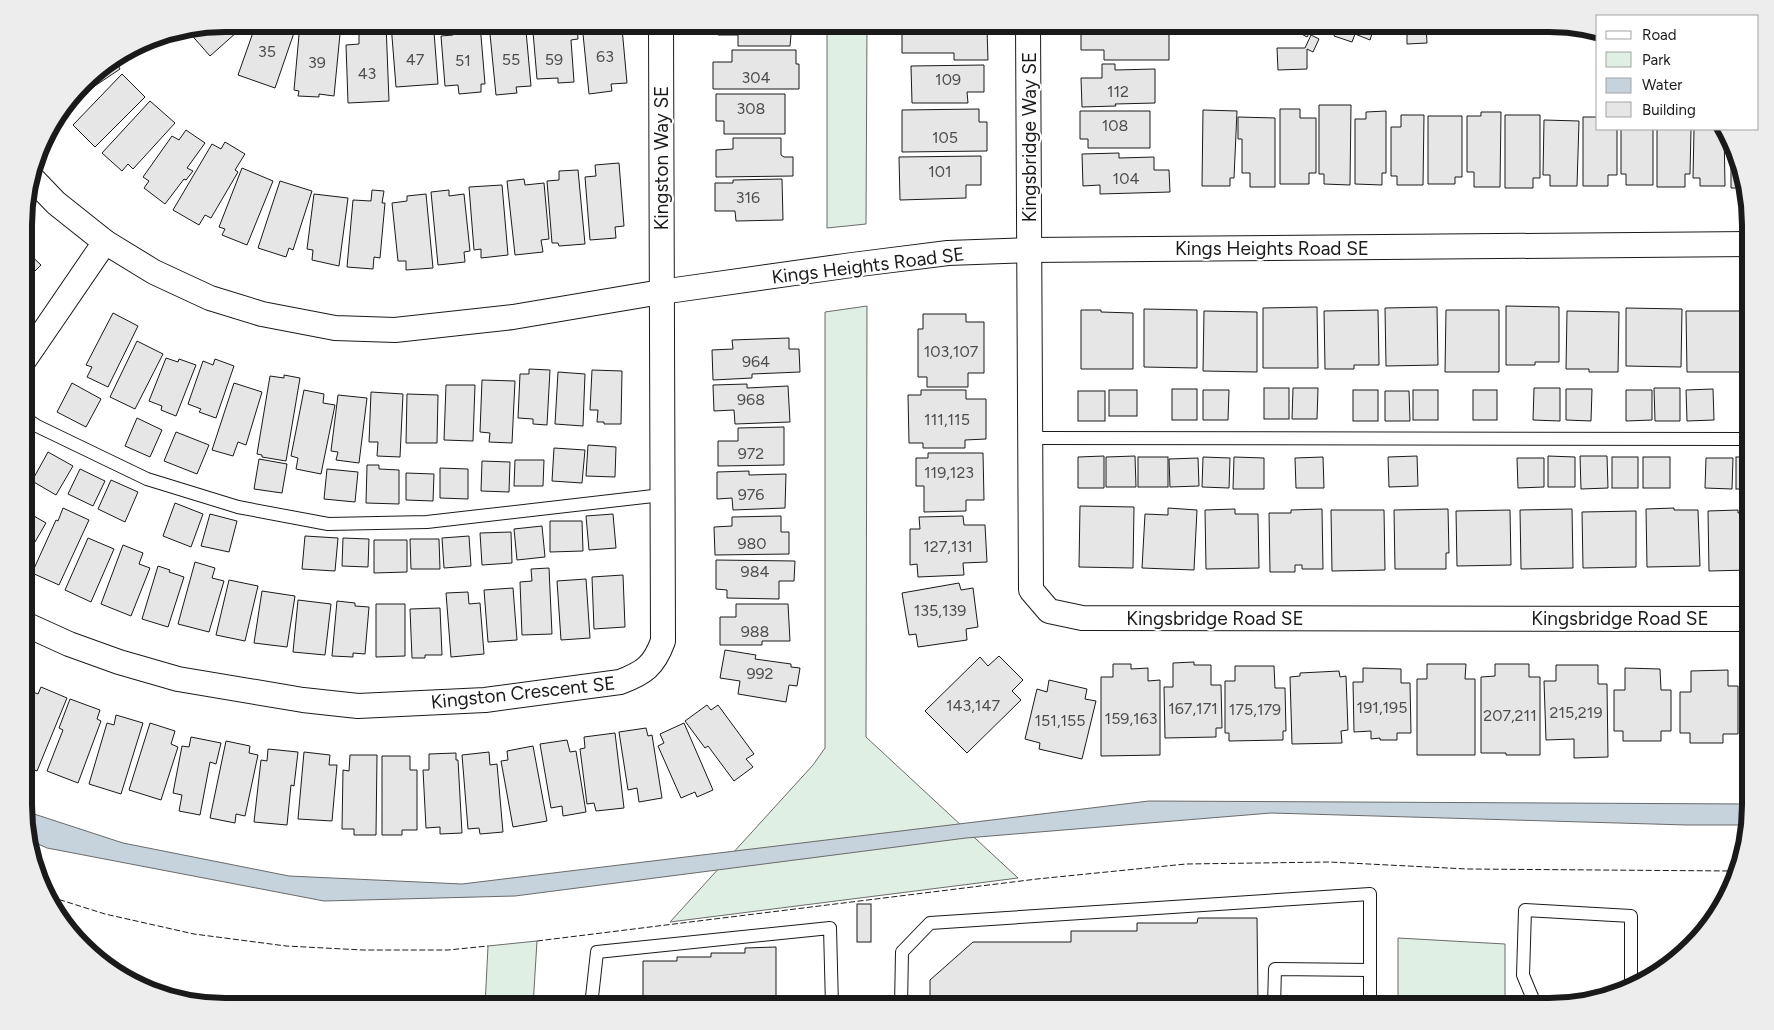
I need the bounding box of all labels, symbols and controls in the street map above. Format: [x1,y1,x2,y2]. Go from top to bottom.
legend [1596,15,1759,130]
text: Road [1642,26,1677,44]
house number: 35 [258,42,276,61]
house number: 63 [596,47,614,66]
house number: 47 [406,50,425,69]
house number: 55 [502,50,520,69]
house number: 59 [545,50,563,69]
house number: 51 [455,51,471,70]
text: Park [1642,51,1671,69]
street label: Kingsbridge Way SE [1018,52,1041,222]
house number: 39 [308,53,326,72]
house number: 43 [358,64,376,83]
house number: 304 [742,68,771,87]
house number: 109 [935,70,961,89]
text: Water [1642,76,1682,94]
house number: 112 [1107,82,1129,101]
street label: Kingston Way SE [650,86,673,230]
house number: 308 [737,99,765,118]
text: Building [1642,101,1696,119]
house number: 108 [1102,116,1128,135]
house number: 105 [932,128,958,147]
house number: 101 [928,162,952,181]
house number: 104 [1113,169,1139,188]
house number: 316 [736,188,760,207]
street label: Kings Heights Road SE [1175,237,1369,260]
street label: Kings Heights Road SE [770,242,966,289]
house number: 103,107 [924,342,979,361]
house number: 964 [742,352,770,371]
house number: 968 [737,390,765,409]
house number: 111,115 [924,410,970,429]
house number: 972 [738,444,764,463]
house number: 119,123 [924,463,974,482]
house number: 976 [738,485,764,504]
house number: 980 [737,534,767,553]
house number: 127,131 [923,537,973,556]
house number: 984 [741,562,769,581]
house number: 135,139 [914,601,966,620]
street label: Kingsbridge Road SE [1126,607,1304,630]
street label: Kingsbridge Road SE [1531,607,1709,630]
house number: 988 [741,622,769,641]
house number: 992 [746,664,774,683]
street label: Kingston Crescent SE [430,671,616,714]
house number: 143,147 [946,696,1000,715]
house number: 191,195 [1357,698,1407,717]
house number: 167,171 [1168,699,1218,718]
house number: 175,179 [1229,700,1281,719]
house number: 215,219 [1550,703,1602,722]
house number: 207,211 [1483,706,1537,725]
house number: 159,163 [1105,709,1157,728]
house number: 151,155 [1034,711,1086,730]

